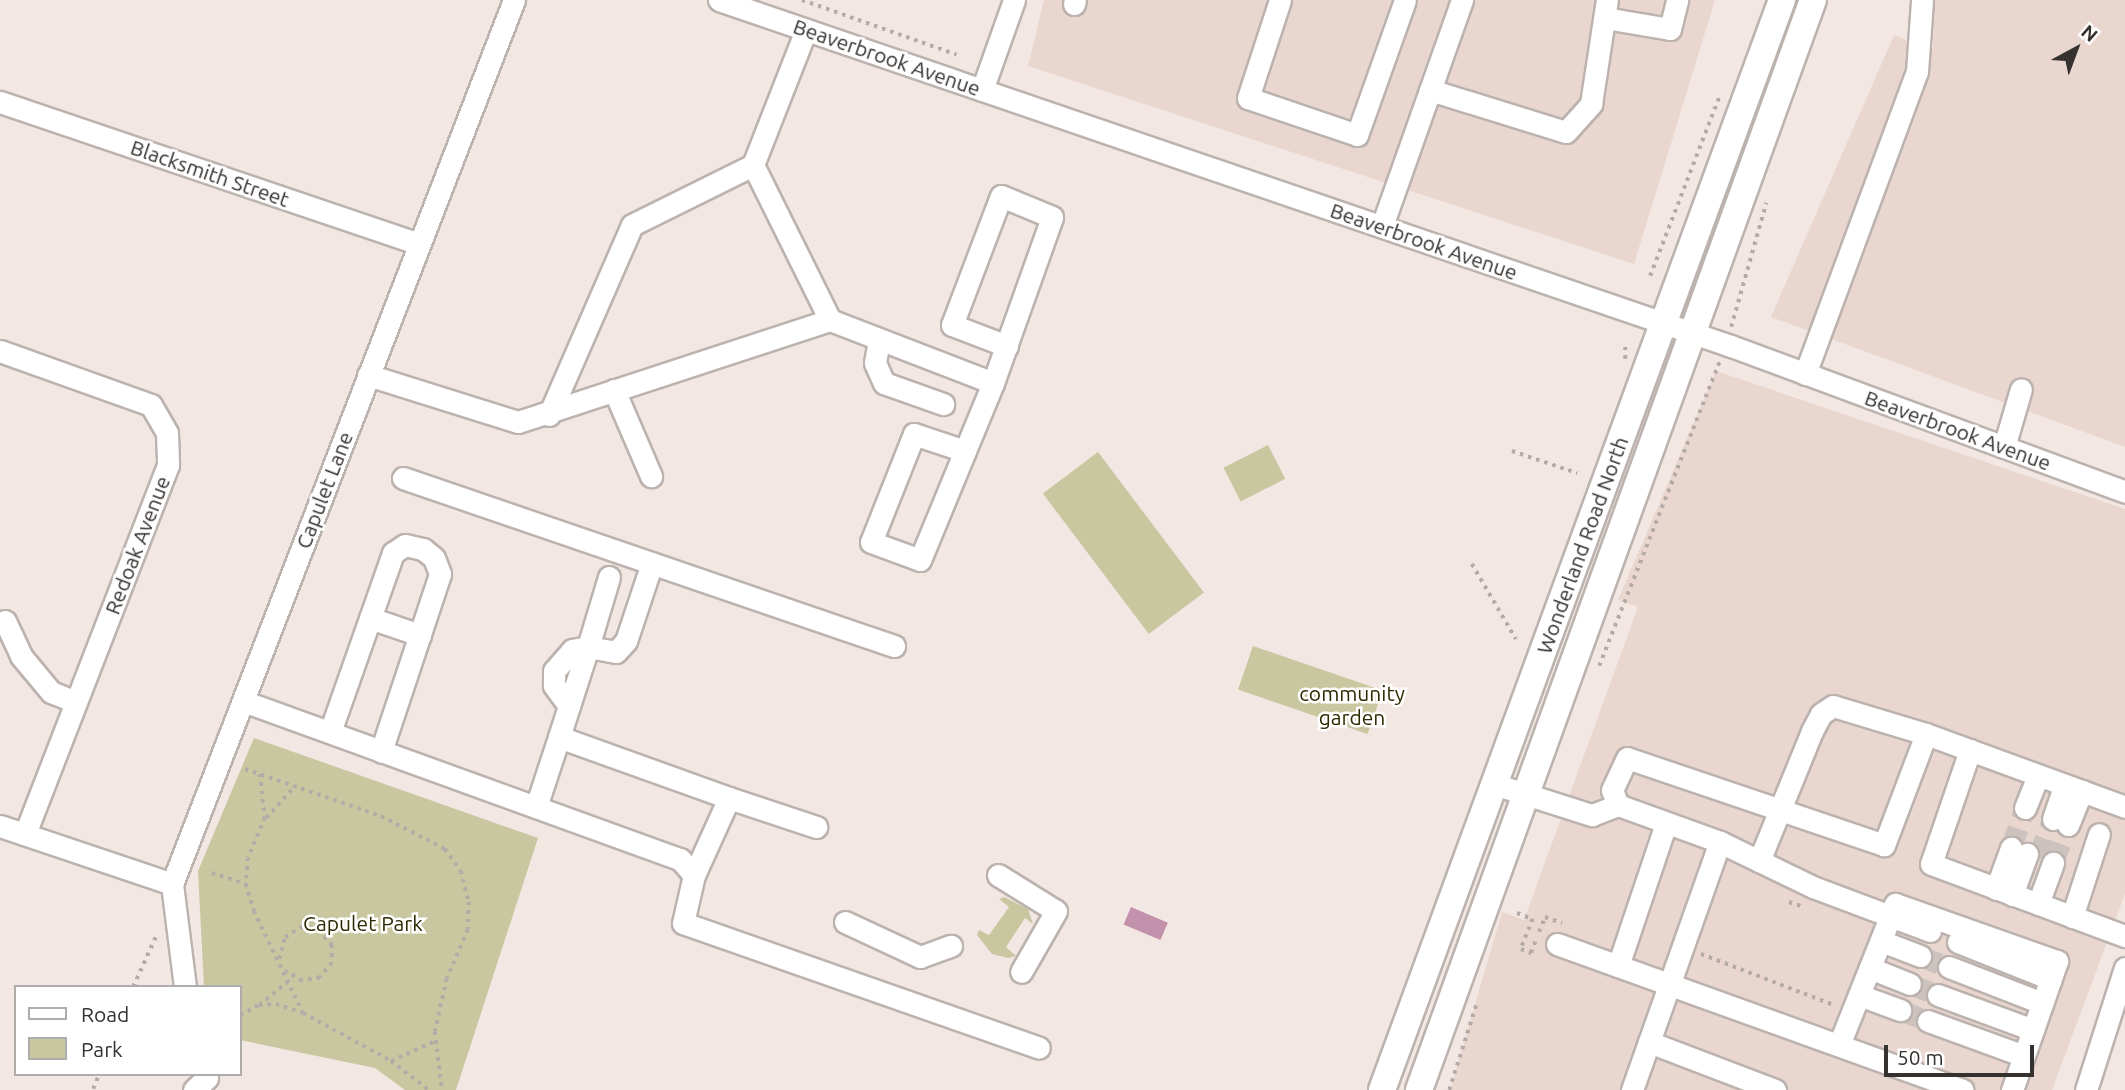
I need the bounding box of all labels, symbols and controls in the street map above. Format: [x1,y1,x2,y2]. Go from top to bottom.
street label: Beaverbrook Avenue [790,13,984,101]
north arrow [2041,14,2111,84]
text: N [2077,20,2102,46]
street label: Blacksmith Street [127,134,293,212]
street label: Beaverbrook Avenue [1327,197,1521,285]
street label: Beaverbrook Avenue [1861,385,2055,475]
street label: Capulet Lane [290,428,358,552]
street label: Wonderland Road North [1531,433,1633,657]
street label: Redoak Avenue [99,472,175,618]
park label: community garden [1299,680,1405,730]
park label: Capulet Park [303,910,423,936]
legend [14,985,242,1076]
text: Road [81,1002,129,1026]
scale bar [1887,1030,2038,1074]
text: Park [81,1037,123,1061]
text: 50 m [1897,1045,1944,1069]

